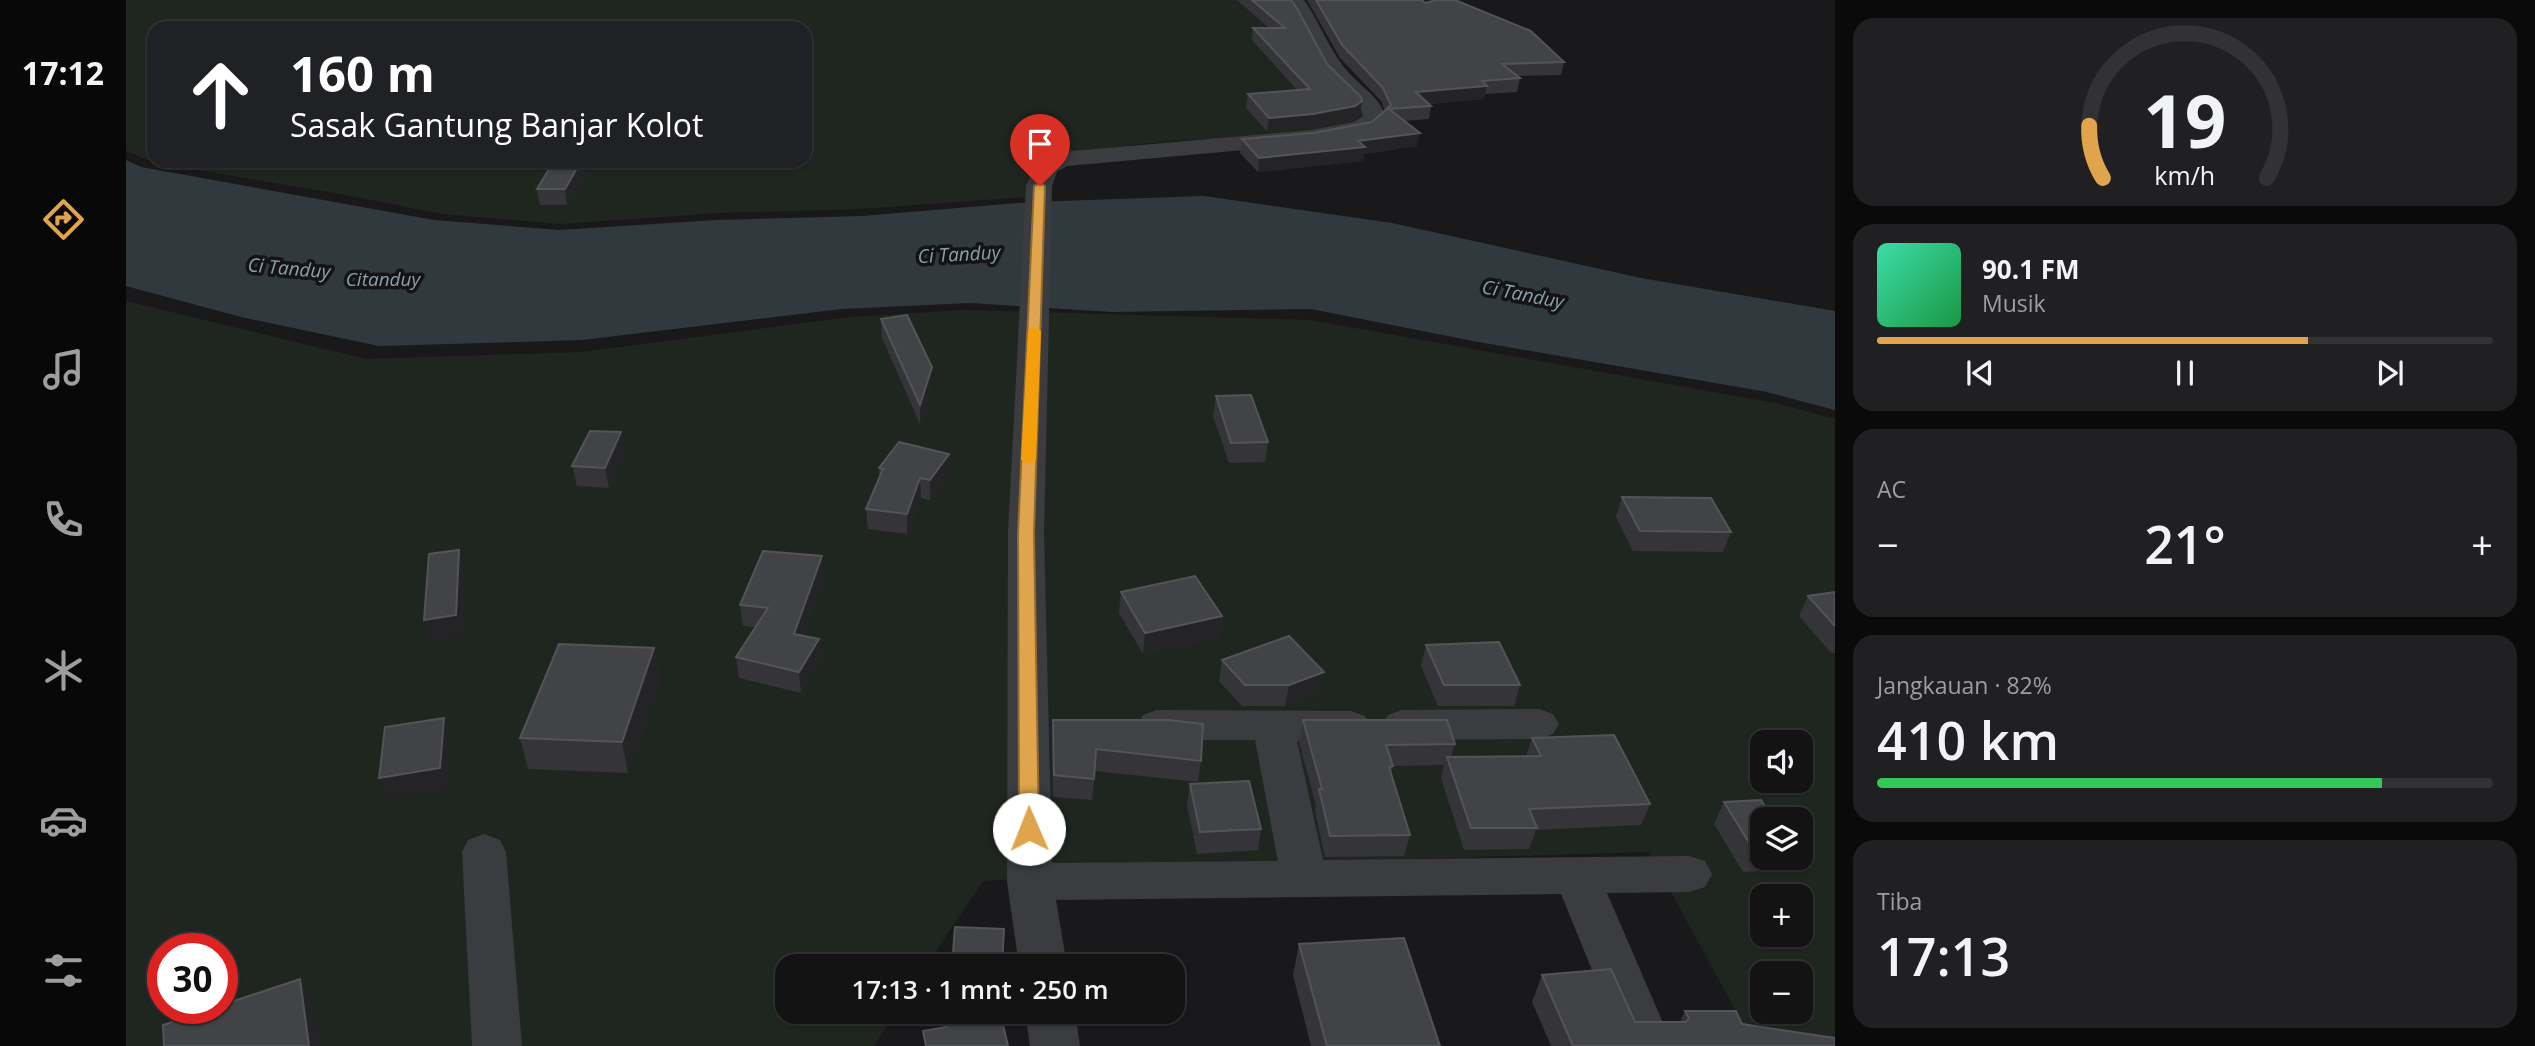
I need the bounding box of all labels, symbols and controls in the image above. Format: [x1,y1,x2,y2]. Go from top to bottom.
text: 160 m [290,40,435,106]
icon: ahead [175,49,266,140]
text: 17:12 [22,51,104,94]
text: 19 [2143,70,2227,169]
text: Sasak Gantung Banjar Kolot [290,103,703,146]
pin [1010,114,1070,186]
icon: arrive [1021,125,1059,163]
text: km/h [2155,158,2215,192]
icon: directions [39,195,88,244]
water label: Ci Tanduy [917,239,1002,269]
water label: Ci Tanduy [247,251,333,285]
text: 90.1 FM [1982,251,2080,287]
water label: Citanduy [346,266,422,292]
water label: Ci Tanduy [1480,273,1567,315]
text: Musik [1982,287,2046,319]
icon: music [39,345,88,394]
icon: previous [1961,354,1999,392]
icon: pause [2166,354,2204,392]
icon: next [2371,354,2409,392]
text: AC [1877,473,1906,505]
icon: phone [39,495,88,544]
text: 21° [2144,508,2226,579]
text: − [1877,518,1899,570]
text: + [2471,518,2493,570]
icon: climate [39,646,88,695]
text: Jangkauan · 82% [1877,669,2052,701]
text: 410 km [1877,704,2059,775]
map controls [1750,730,1813,1024]
button: sound [1750,730,1813,793]
position arrow [992,792,1066,866]
icon: car [39,796,88,845]
button: layers [1750,807,1813,870]
button: + [1750,884,1813,947]
text: Tiba [1877,885,1922,917]
text: 17:13 [1877,920,2010,991]
speed limit sign: 30 [147,933,238,1024]
icon: filters [39,946,88,995]
button: − [1750,961,1813,1024]
text: 17:13 · 1 mnt · 250 m [851,971,1109,1007]

